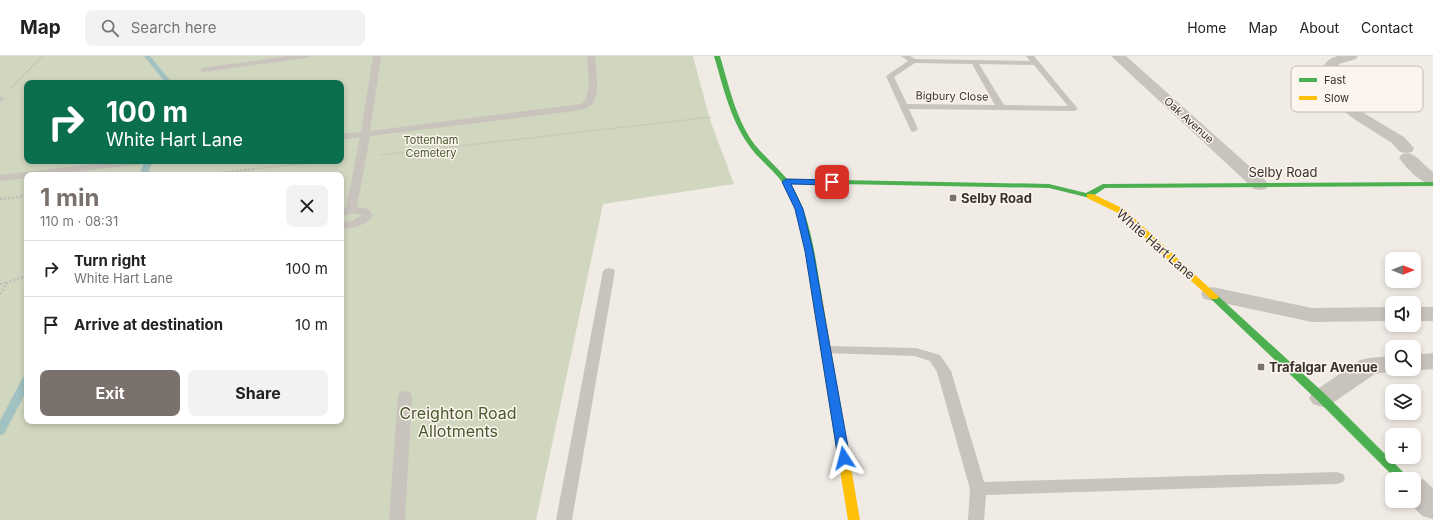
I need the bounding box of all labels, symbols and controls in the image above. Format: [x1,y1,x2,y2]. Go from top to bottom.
search box [85,10,365,46]
text: Map [20,16,61,39]
icon: search [99,17,121,39]
text: Search here [131,18,216,37]
text: Home [1187,19,1226,36]
text: Map [1248,19,1278,36]
text: About [1300,19,1339,36]
text: Contact [1361,19,1413,36]
legend [1291,66,1423,112]
text: Fast [1324,73,1346,87]
street label: Bigbury Close [915,88,989,104]
text: Slow [1324,91,1349,105]
street label: Oak Avenue [1161,94,1217,146]
text: 100 m [106,95,188,129]
icon: right [40,96,92,148]
text: White Hart Lane [106,129,243,150]
park label: Tottenham Cemetery [404,133,458,160]
street label: Selby Road [1248,164,1318,180]
pin [815,165,849,199]
icon: arrive [821,171,843,193]
text: 1 min [40,183,99,212]
button: close [286,185,328,227]
place label: Selby Road [961,190,1032,206]
marker: Selby Road [948,193,958,203]
street label: White Hart Lane [1113,206,1199,282]
text: 110 m · 08:31 [40,213,118,229]
text: Turn right [74,251,146,270]
north arrow [1385,252,1421,288]
map controls [1385,252,1421,508]
icon: right [40,258,62,280]
text: 100 m [286,259,328,278]
text: White Hart Lane [74,270,173,286]
button: sound [1385,296,1421,332]
icon: arrive [40,314,62,336]
text: Arrive at destination [74,315,223,334]
text: 10 m [295,315,328,334]
button: search [1385,340,1421,376]
place label: Trafalgar Avenue [1269,359,1378,375]
marker: Trafalgar Avenue [1256,362,1266,372]
button: Exit [40,370,180,416]
button: Share [188,370,328,416]
button: layers [1385,384,1421,420]
park label: Creighton Road Allotments [399,403,517,441]
button: + [1385,428,1421,464]
position arrow [823,437,865,479]
button: − [1385,472,1421,508]

